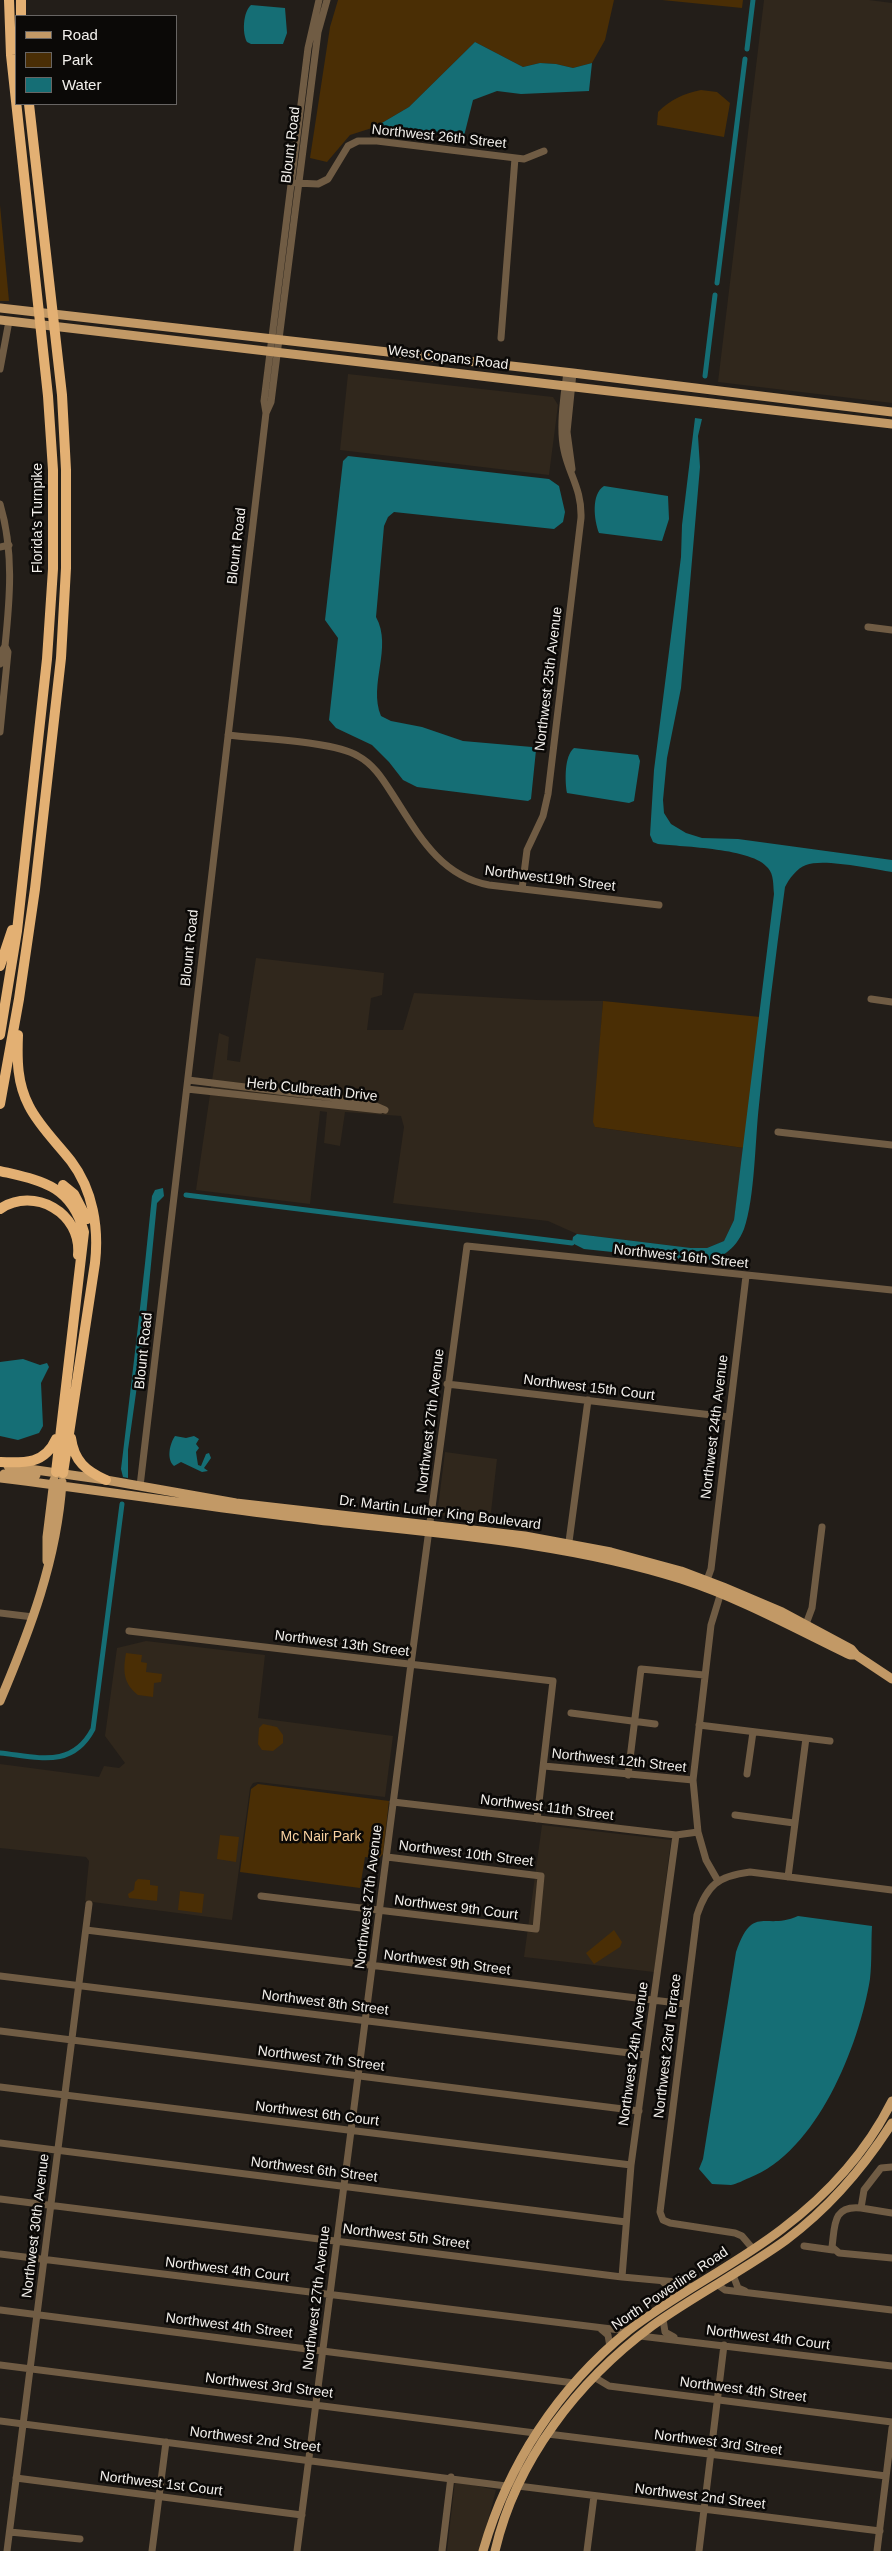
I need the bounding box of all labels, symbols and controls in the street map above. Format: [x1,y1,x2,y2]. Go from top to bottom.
legend [15,15,178,105]
text: Road [62,26,98,43]
text: Park [62,51,93,68]
text: Water [62,76,101,93]
street label: Blount Road [278,106,304,184]
street label: Northwest 26th Street [371,122,507,152]
street label: West Copans Road [387,342,509,374]
street label: Florida's Turnpike [30,463,46,573]
street label: Blount Road [224,507,250,585]
street label: Northwest 25th Avenue [532,606,566,752]
street label: Northwest19th Street [484,863,616,895]
street label: Blount Road [178,909,202,987]
street label: Herb Culbreath Drive [246,1075,378,1105]
street label: Northwest 16th Street [613,1242,749,1272]
street label: Blount Road [132,1312,156,1390]
street label: Northwest 27th Avenue [414,1348,448,1494]
street label: Northwest 24th Avenue [698,1354,732,1500]
street label: Northwest 15th Court [522,1372,656,1404]
street label: Dr. Martin Luther King Boulevard [338,1492,542,1534]
street label: Northwest 13th Street [274,1627,410,1661]
street label: Northwest 12th Street [551,1746,687,1776]
street label: Northwest 11th Street [479,1791,615,1825]
street label: Northwest 27th Avenue [352,1824,386,1970]
park label: Mc Nair Park [281,1829,361,1845]
street label: Northwest 10th Street [398,1837,534,1871]
street label: Northwest 9th Court [393,1892,519,1924]
street label: Northwest 9th Street [383,1947,511,1979]
street label: Northwest 23rd Terrace [651,1973,685,2119]
street label: Northwest 24th Avenue [616,1981,652,2127]
street label: Northwest 8th Street [261,1987,389,2019]
street label: Northwest 7th Street [257,2043,385,2075]
street label: Northwest 6th Court [254,2098,380,2130]
street label: Northwest 30th Avenue [19,2153,53,2299]
street label: Northwest 6th Street [250,2154,378,2186]
street label: Northwest 5th Street [342,2221,470,2253]
street label: Northwest 27th Avenue [300,2225,334,2371]
street label: North Powerline Road [609,2244,731,2334]
street label: Northwest 4th Court [164,2254,290,2286]
street label: Northwest 4th Street [165,2310,293,2342]
street label: Northwest 4th Court [705,2322,831,2354]
street label: Northwest 3rd Street [204,2370,334,2402]
street label: Northwest 4th Street [679,2374,807,2406]
street label: Northwest 2nd Street [189,2424,321,2456]
street label: Northwest 3rd Street [653,2427,783,2459]
street label: Northwest 1st Court [99,2468,223,2500]
street label: Northwest 2nd Street [634,2481,766,2513]

